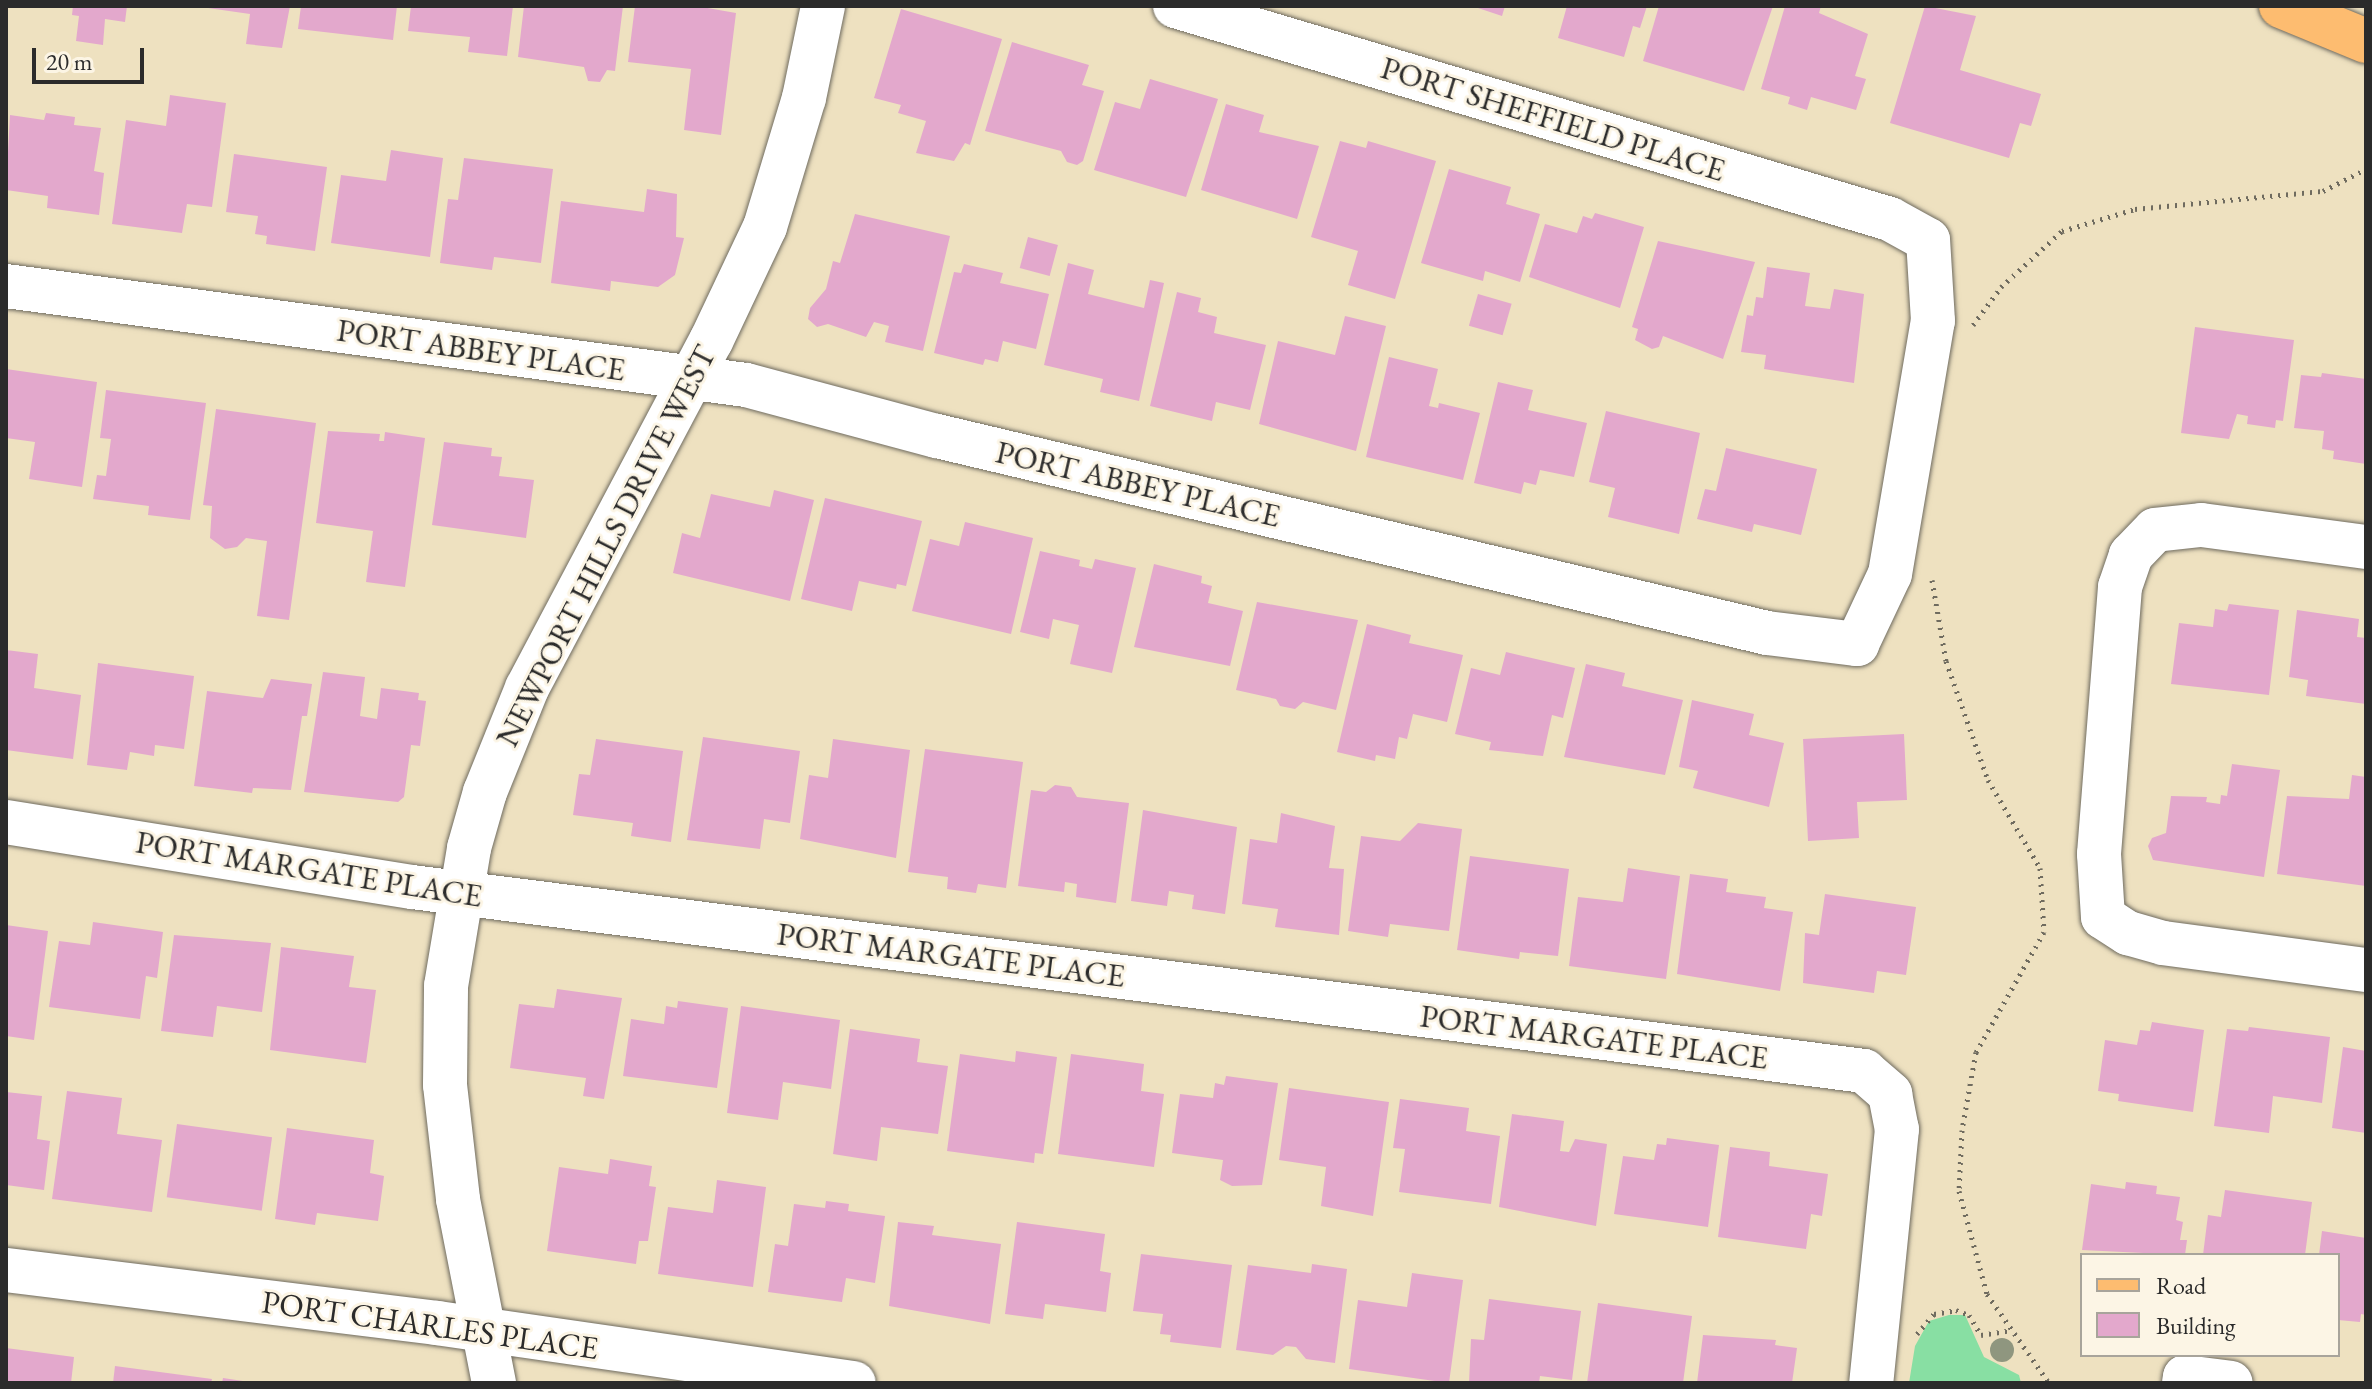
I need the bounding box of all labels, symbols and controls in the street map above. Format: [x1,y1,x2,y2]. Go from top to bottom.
scale bar [36,32,148,82]
text: 20 m [46,46,93,77]
street label: PORT SHEFFIELD PLACE [1376,48,1730,190]
street label: PORT ABBEY PLACE [334,311,628,389]
street label: NEWPORT HILLS DRIVE WEST [488,339,724,753]
street label: PORT ABBEY PLACE [992,433,1284,535]
street label: PORT MARGATE PLACE [133,823,485,915]
street label: PORT MARGATE PLACE [775,915,1127,995]
street label: PORT MARGATE PLACE [1418,997,1770,1077]
legend [2080,1253,2340,1357]
text: Road [2156,1270,2206,1301]
street label: PORT CHARLES PLACE [259,1282,601,1368]
text: Building [2156,1310,2236,1341]

